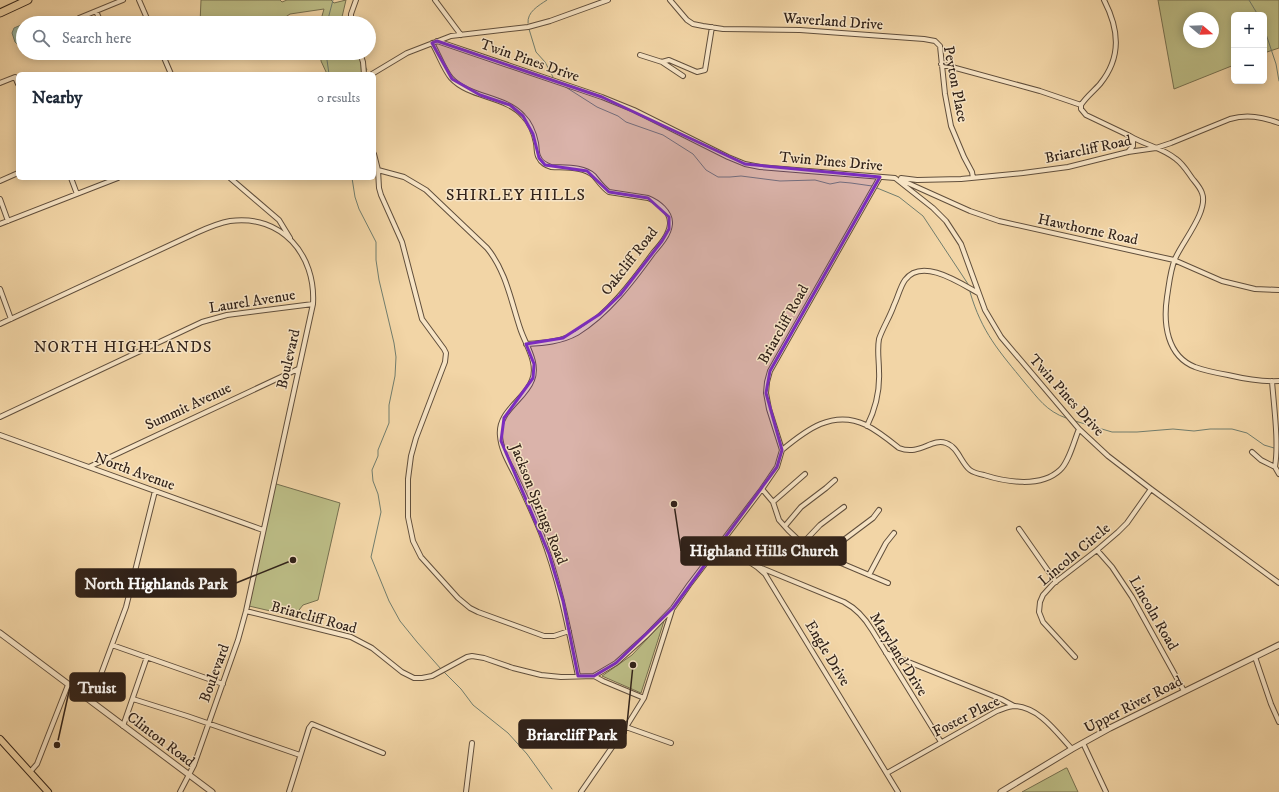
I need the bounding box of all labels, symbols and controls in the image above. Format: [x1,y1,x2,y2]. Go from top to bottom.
street label: Waverland Drive [781,8,884,34]
north arrow [1183,12,1219,48]
map controls [1231,12,1267,84]
button: + [1231,12,1267,48]
search box [16,16,376,60]
icon: search [30,27,52,49]
text: Search here [62,29,131,48]
street label: Twin Pines Drive [478,35,582,86]
street label: Peyton Place [939,44,972,124]
button: − [1231,48,1267,84]
text: Nearby [32,87,82,109]
text: 0 results [317,90,360,106]
street label: Briarcliff Road [1043,131,1134,168]
street label: Twin Pines Drive [778,148,883,175]
district label: SHIRLEY HILLS [446,185,586,205]
street label: Hawthorne Road [1036,210,1140,250]
street label: Oakcliff Road [597,223,662,299]
street label: Briarcliff Road [754,281,813,367]
street label: Laurel Avenue [208,285,297,318]
street label: Boulevard [272,327,305,391]
district label: NORTH HIGHLANDS [34,337,212,357]
street label: Twin Pines Drive [1025,350,1108,440]
street label: Summit Avenue [142,378,234,435]
street label: Jackson Springs Road [505,439,572,568]
street label: North Avenue [92,448,178,495]
street label: Lincoln Circle [1034,519,1114,590]
callout: Highland Hills Church [681,537,846,565]
text: Highland Hills Church [690,541,839,561]
callout: North Highlands Park [76,569,236,597]
street label: Lincoln Road [1125,573,1183,654]
text: North Highlands Park [84,574,229,594]
street label: Briarcliff Road [269,597,359,638]
street label: Maryland Drive [865,609,932,700]
street label: Engle Drive [801,617,855,689]
street label: Boulevard [195,641,234,705]
street label: Upper River Road [1081,671,1186,737]
callout: Truist [70,673,125,701]
text: Truist [77,678,117,698]
street label: Foster Place [929,691,1003,741]
street label: Clinton Road [123,708,199,771]
callout: Briarcliff Park [519,720,626,748]
text: Briarcliff Park [527,725,619,745]

